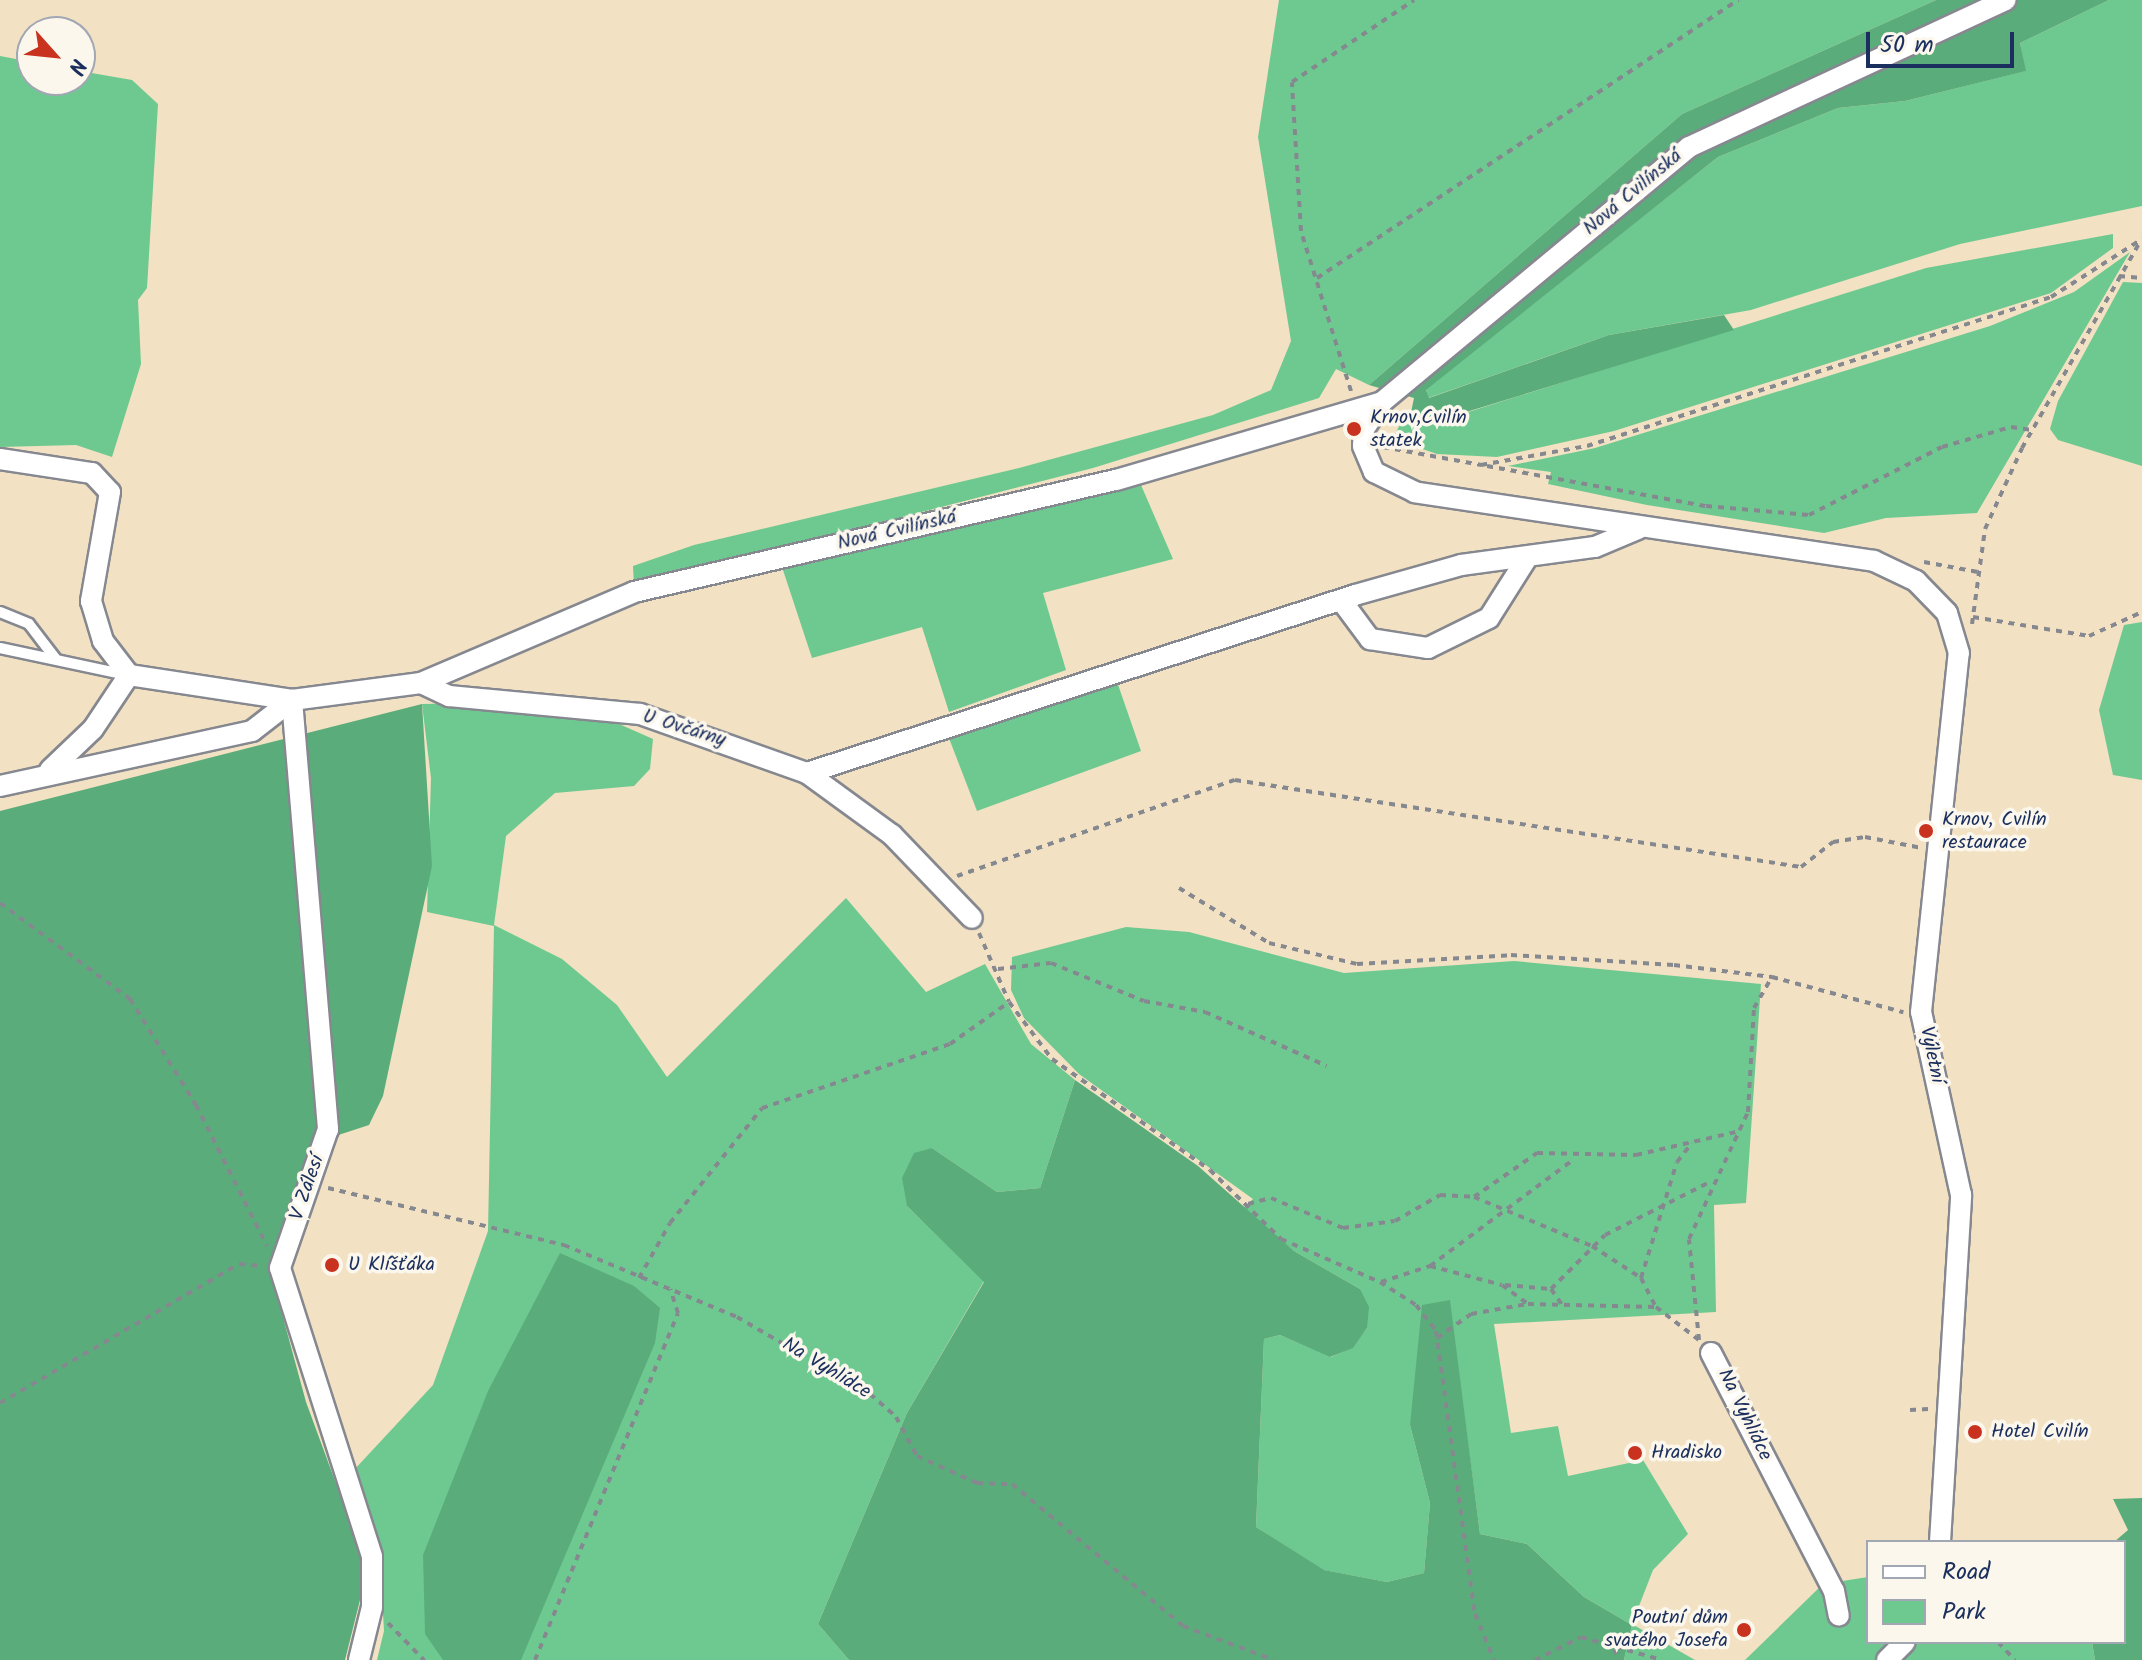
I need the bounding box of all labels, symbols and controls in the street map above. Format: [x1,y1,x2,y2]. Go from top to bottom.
north arrow [16,16,96,96]
scale bar [1870,16,2018,66]
text: 50 m [1880,26,1934,65]
text: N [57,52,95,80]
street label: Nová Cvilínská [1579,145,1687,241]
place label: Krnov,Cvilín statek [1370,406,1467,453]
marker: Krnov,Cvilín statek [1345,420,1363,438]
street label: Nová Cvilínská [835,506,959,556]
street label: U Ovčárny [640,705,728,753]
place label: Krnov, Cvilín restaurace [1942,808,2047,855]
marker: Krnov, Cvilín restaurace [1917,822,1935,840]
street label: Výletní [1913,1025,1949,1085]
street label: V Zálesí [286,1152,330,1224]
place label: U Klíšťáka [348,1253,435,1277]
marker: U Klíšťáka [323,1256,341,1274]
street label: Na Vyhlídce [777,1333,875,1405]
street label: Na Vyhlídce [1711,1365,1777,1465]
place label: Hotel Cvilín [1991,1420,2089,1444]
marker: Hotel Cvilín [1966,1423,1984,1441]
place label: Hradisko [1651,1441,1722,1465]
marker: Hradisko [1626,1444,1644,1462]
legend [1866,1540,2126,1644]
text: Road [1942,1553,1990,1592]
text: Park [1942,1593,1986,1632]
place label: Poutní dům svatého Josefa [1605,1606,1728,1653]
marker: Poutní dům svatého Josefa [1735,1621,1753,1639]

